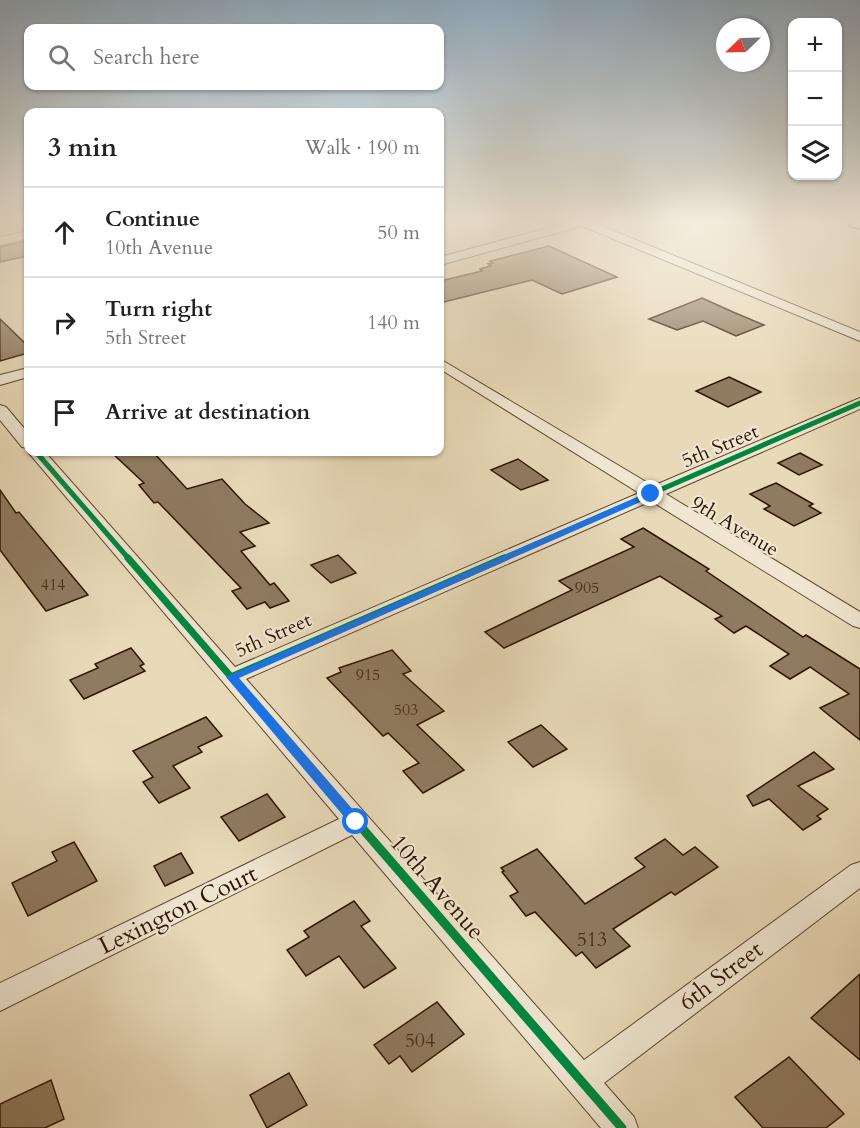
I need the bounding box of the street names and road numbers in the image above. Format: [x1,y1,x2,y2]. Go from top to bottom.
street label: 5th Street [677,417,763,474]
street label: 9th Avenue [686,489,784,563]
street label: 5th Street [230,606,316,664]
street label: 10th Avenue [382,827,492,947]
street label: Lexington Court [93,857,263,963]
street label: 6th Street [672,933,770,1018]

